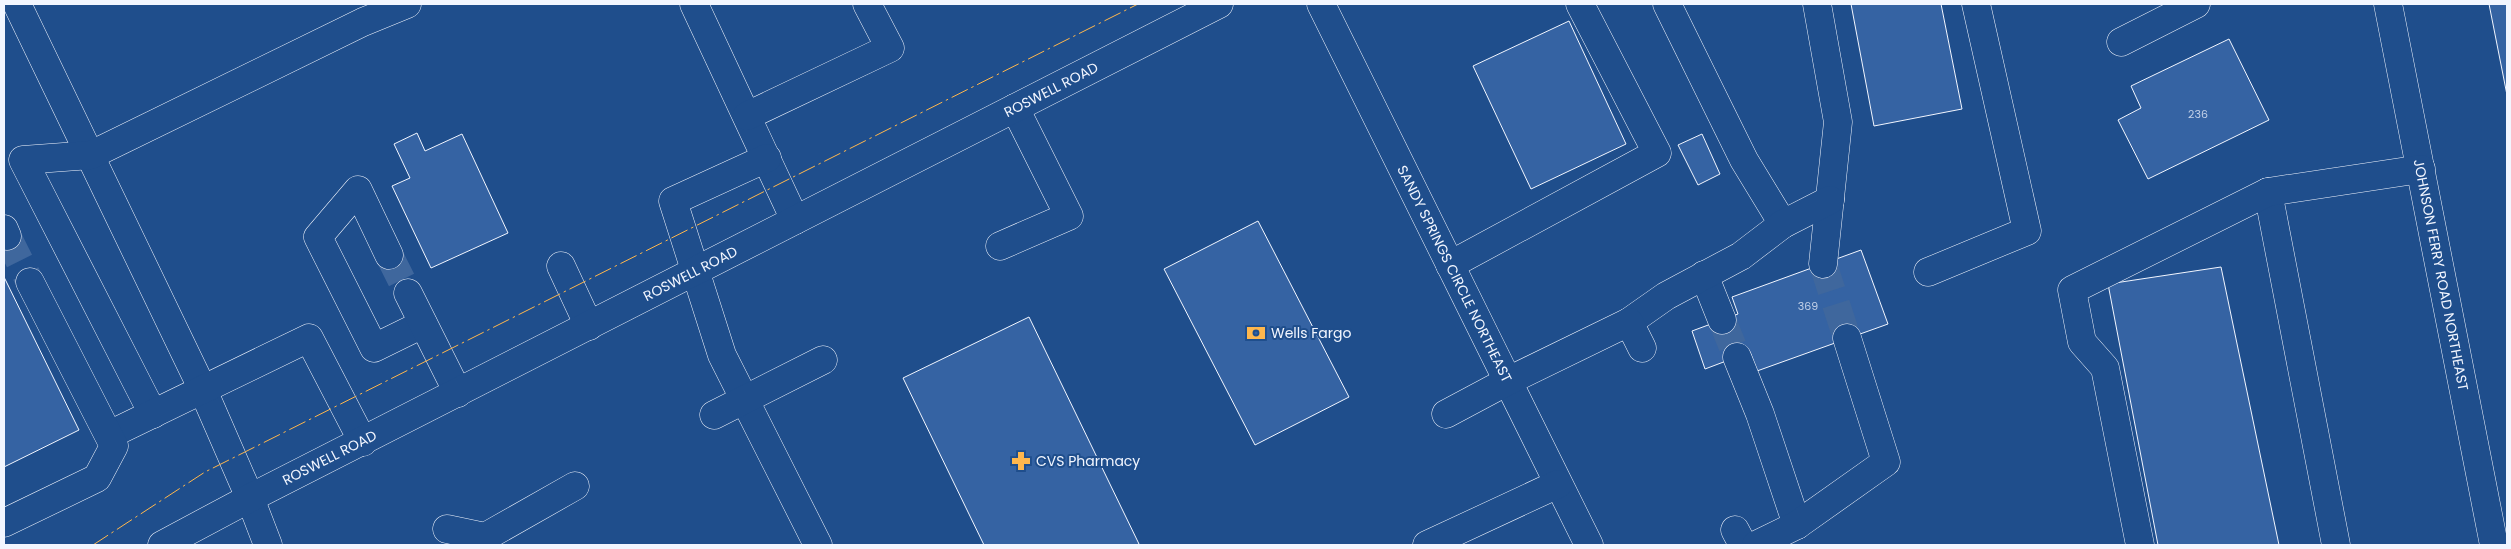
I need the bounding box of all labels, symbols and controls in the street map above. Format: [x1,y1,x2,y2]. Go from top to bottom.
street label: ROSWELL ROAD [1001,57,1102,122]
house number: 236 [2188,106,2208,122]
street label: JOHNSON FERRY ROAD NORTHEAST [2409,157,2474,393]
street label: SANDY SPRINGS CIRCLE NORTHEAST [1392,162,1517,386]
street label: ROSWELL ROAD [640,241,741,306]
house number: 369 [1798,298,1818,314]
bank icon: Wells Fargo [1245,322,1267,344]
place label: Wells Fargo [1271,323,1351,343]
street label: ROSWELL ROAD [279,425,380,490]
pharmacy icon: CVS Pharmacy [1010,450,1032,472]
place label: CVS Pharmacy [1036,451,1140,471]

